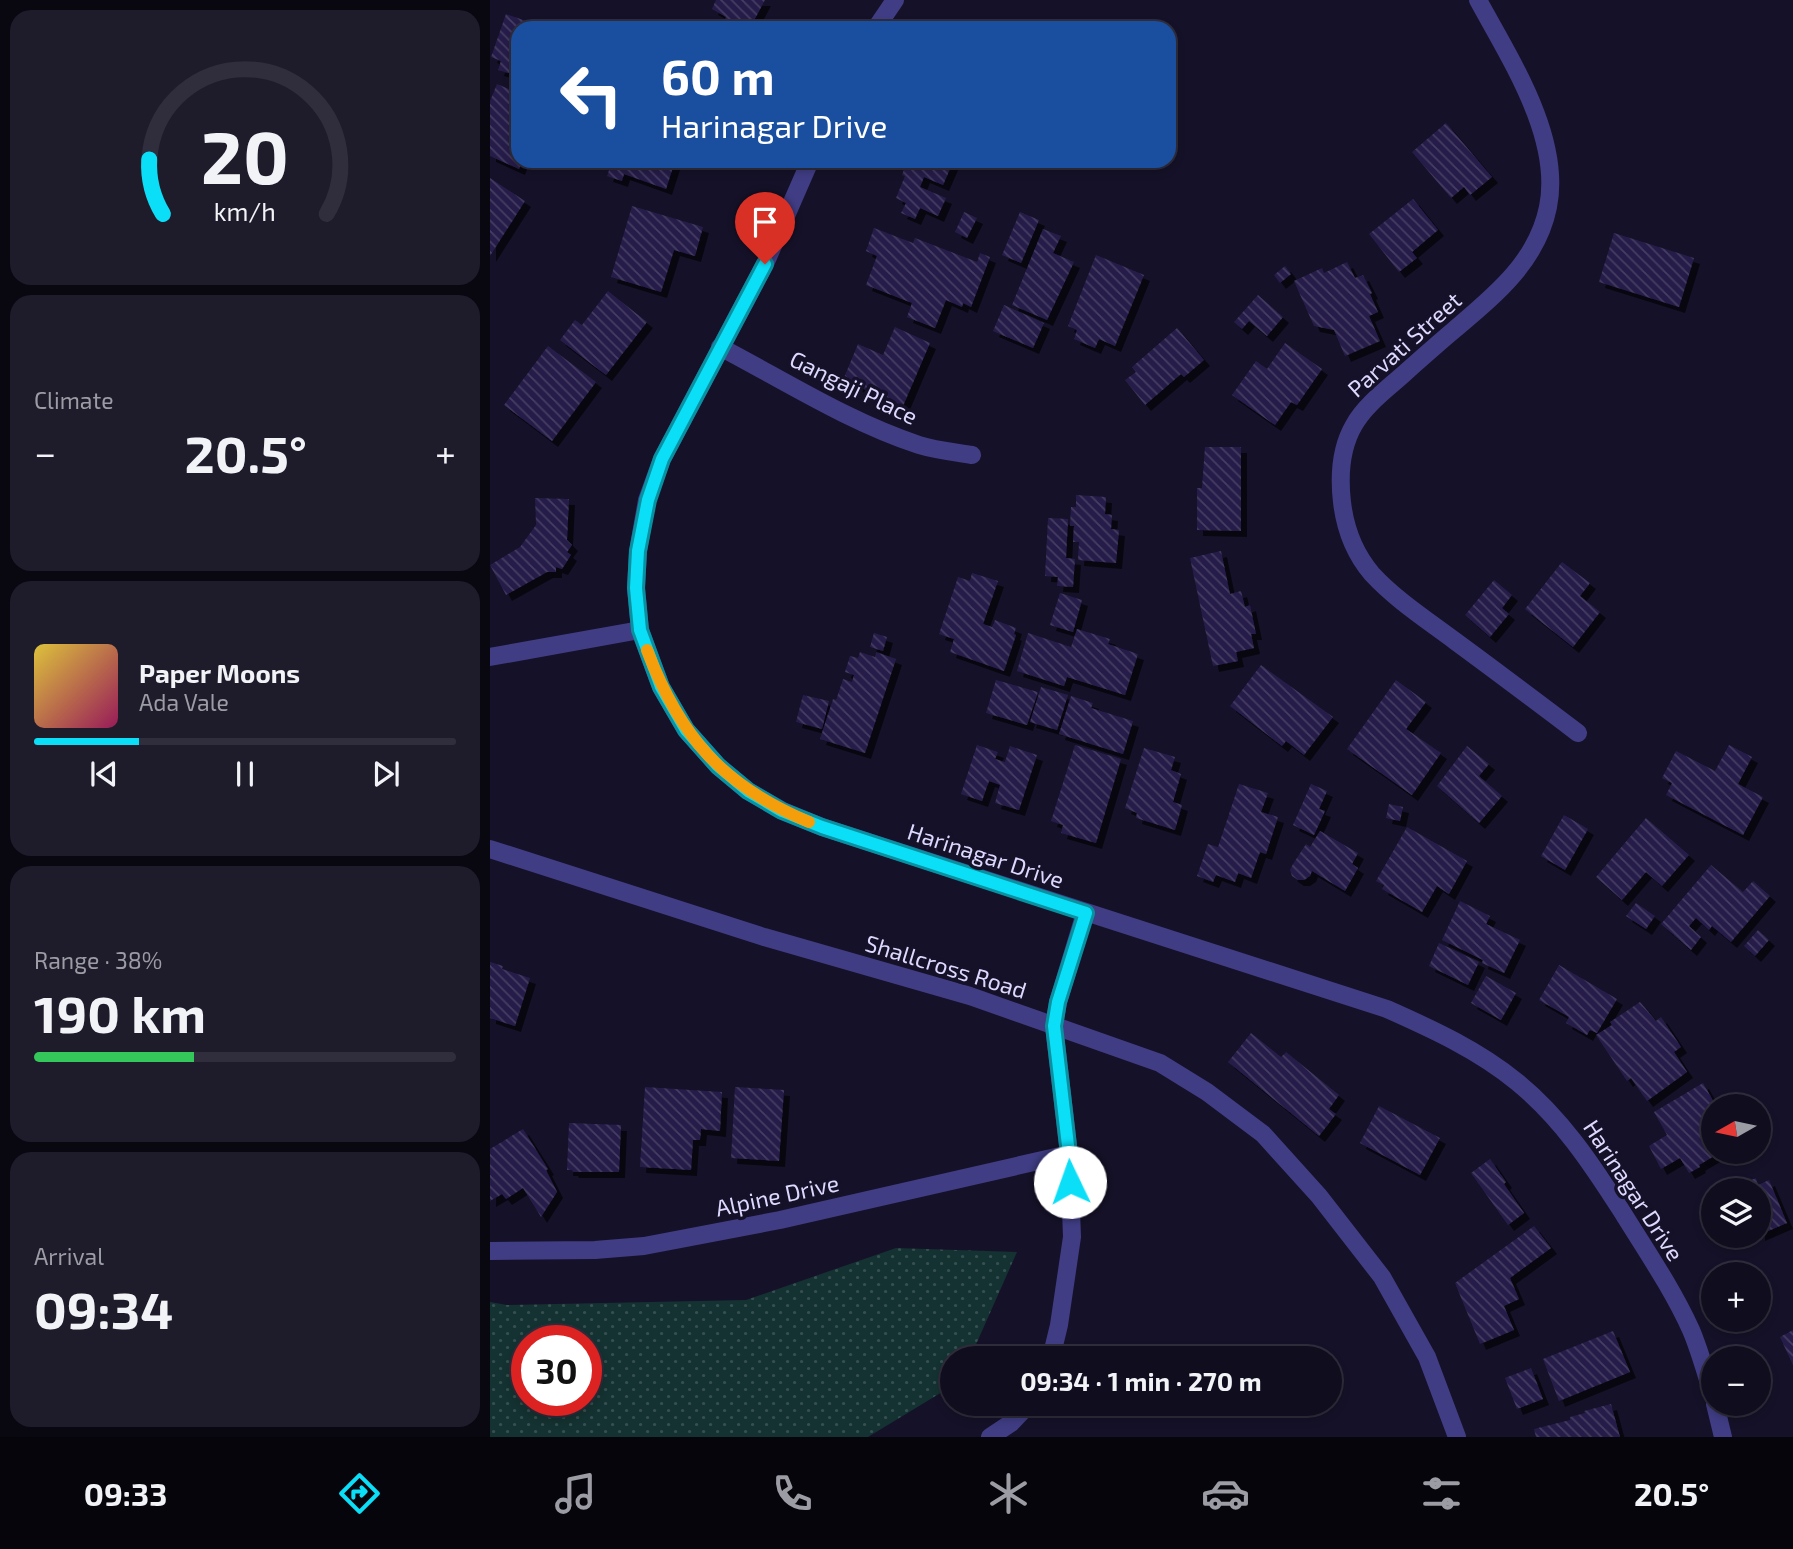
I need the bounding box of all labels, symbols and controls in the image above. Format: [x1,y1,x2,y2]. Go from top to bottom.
text: 60 m [661,46,775,105]
icon: left [546,49,637,140]
text: Harinagar Drive [661,106,887,144]
text: 20 [201,111,289,199]
pin [735,192,795,264]
text: km/h [214,196,276,226]
icon: arrive [746,203,784,241]
street label: Parvati Street [1341,285,1467,402]
street label: Gangaji Place [785,344,923,430]
text: Climate [34,386,114,414]
text: 20.5° [184,421,307,483]
text: − [34,429,56,475]
text: + [435,429,456,475]
text: Paper Moons [139,657,300,688]
text: Ada Vale [139,688,229,716]
icon: previous [85,755,123,793]
icon: pause [226,755,264,793]
icon: next [367,755,405,793]
street label: Harinagar Drive [904,817,1068,893]
street label: Shallcross Road [862,928,1030,1004]
text: Range · 38% [34,946,162,974]
text: 190 km [34,981,206,1043]
north arrow [1701,1094,1771,1164]
map controls [1701,1094,1771,1416]
street label: Harinagar Drive [1578,1114,1690,1266]
position arrow [1033,1145,1107,1219]
street label: Alpine Drive [713,1168,841,1222]
button: layers [1701,1178,1771,1248]
text: Arrival [34,1242,104,1270]
button: + [1701,1262,1771,1332]
text: 09:34 [34,1277,173,1339]
speed limit sign: 30 [511,1325,602,1416]
button: − [1701,1346,1771,1416]
text: 09:34 · 1 min · 270 m [1020,1365,1262,1396]
icon: directions [335,1469,384,1518]
icon: music [551,1469,600,1518]
icon: phone [768,1469,817,1518]
icon: climate [984,1469,1033,1518]
icon: car [1201,1469,1250,1518]
icon: filters [1417,1469,1466,1518]
text: 09:33 [84,1474,167,1512]
text: 20.5° [1634,1474,1709,1512]

